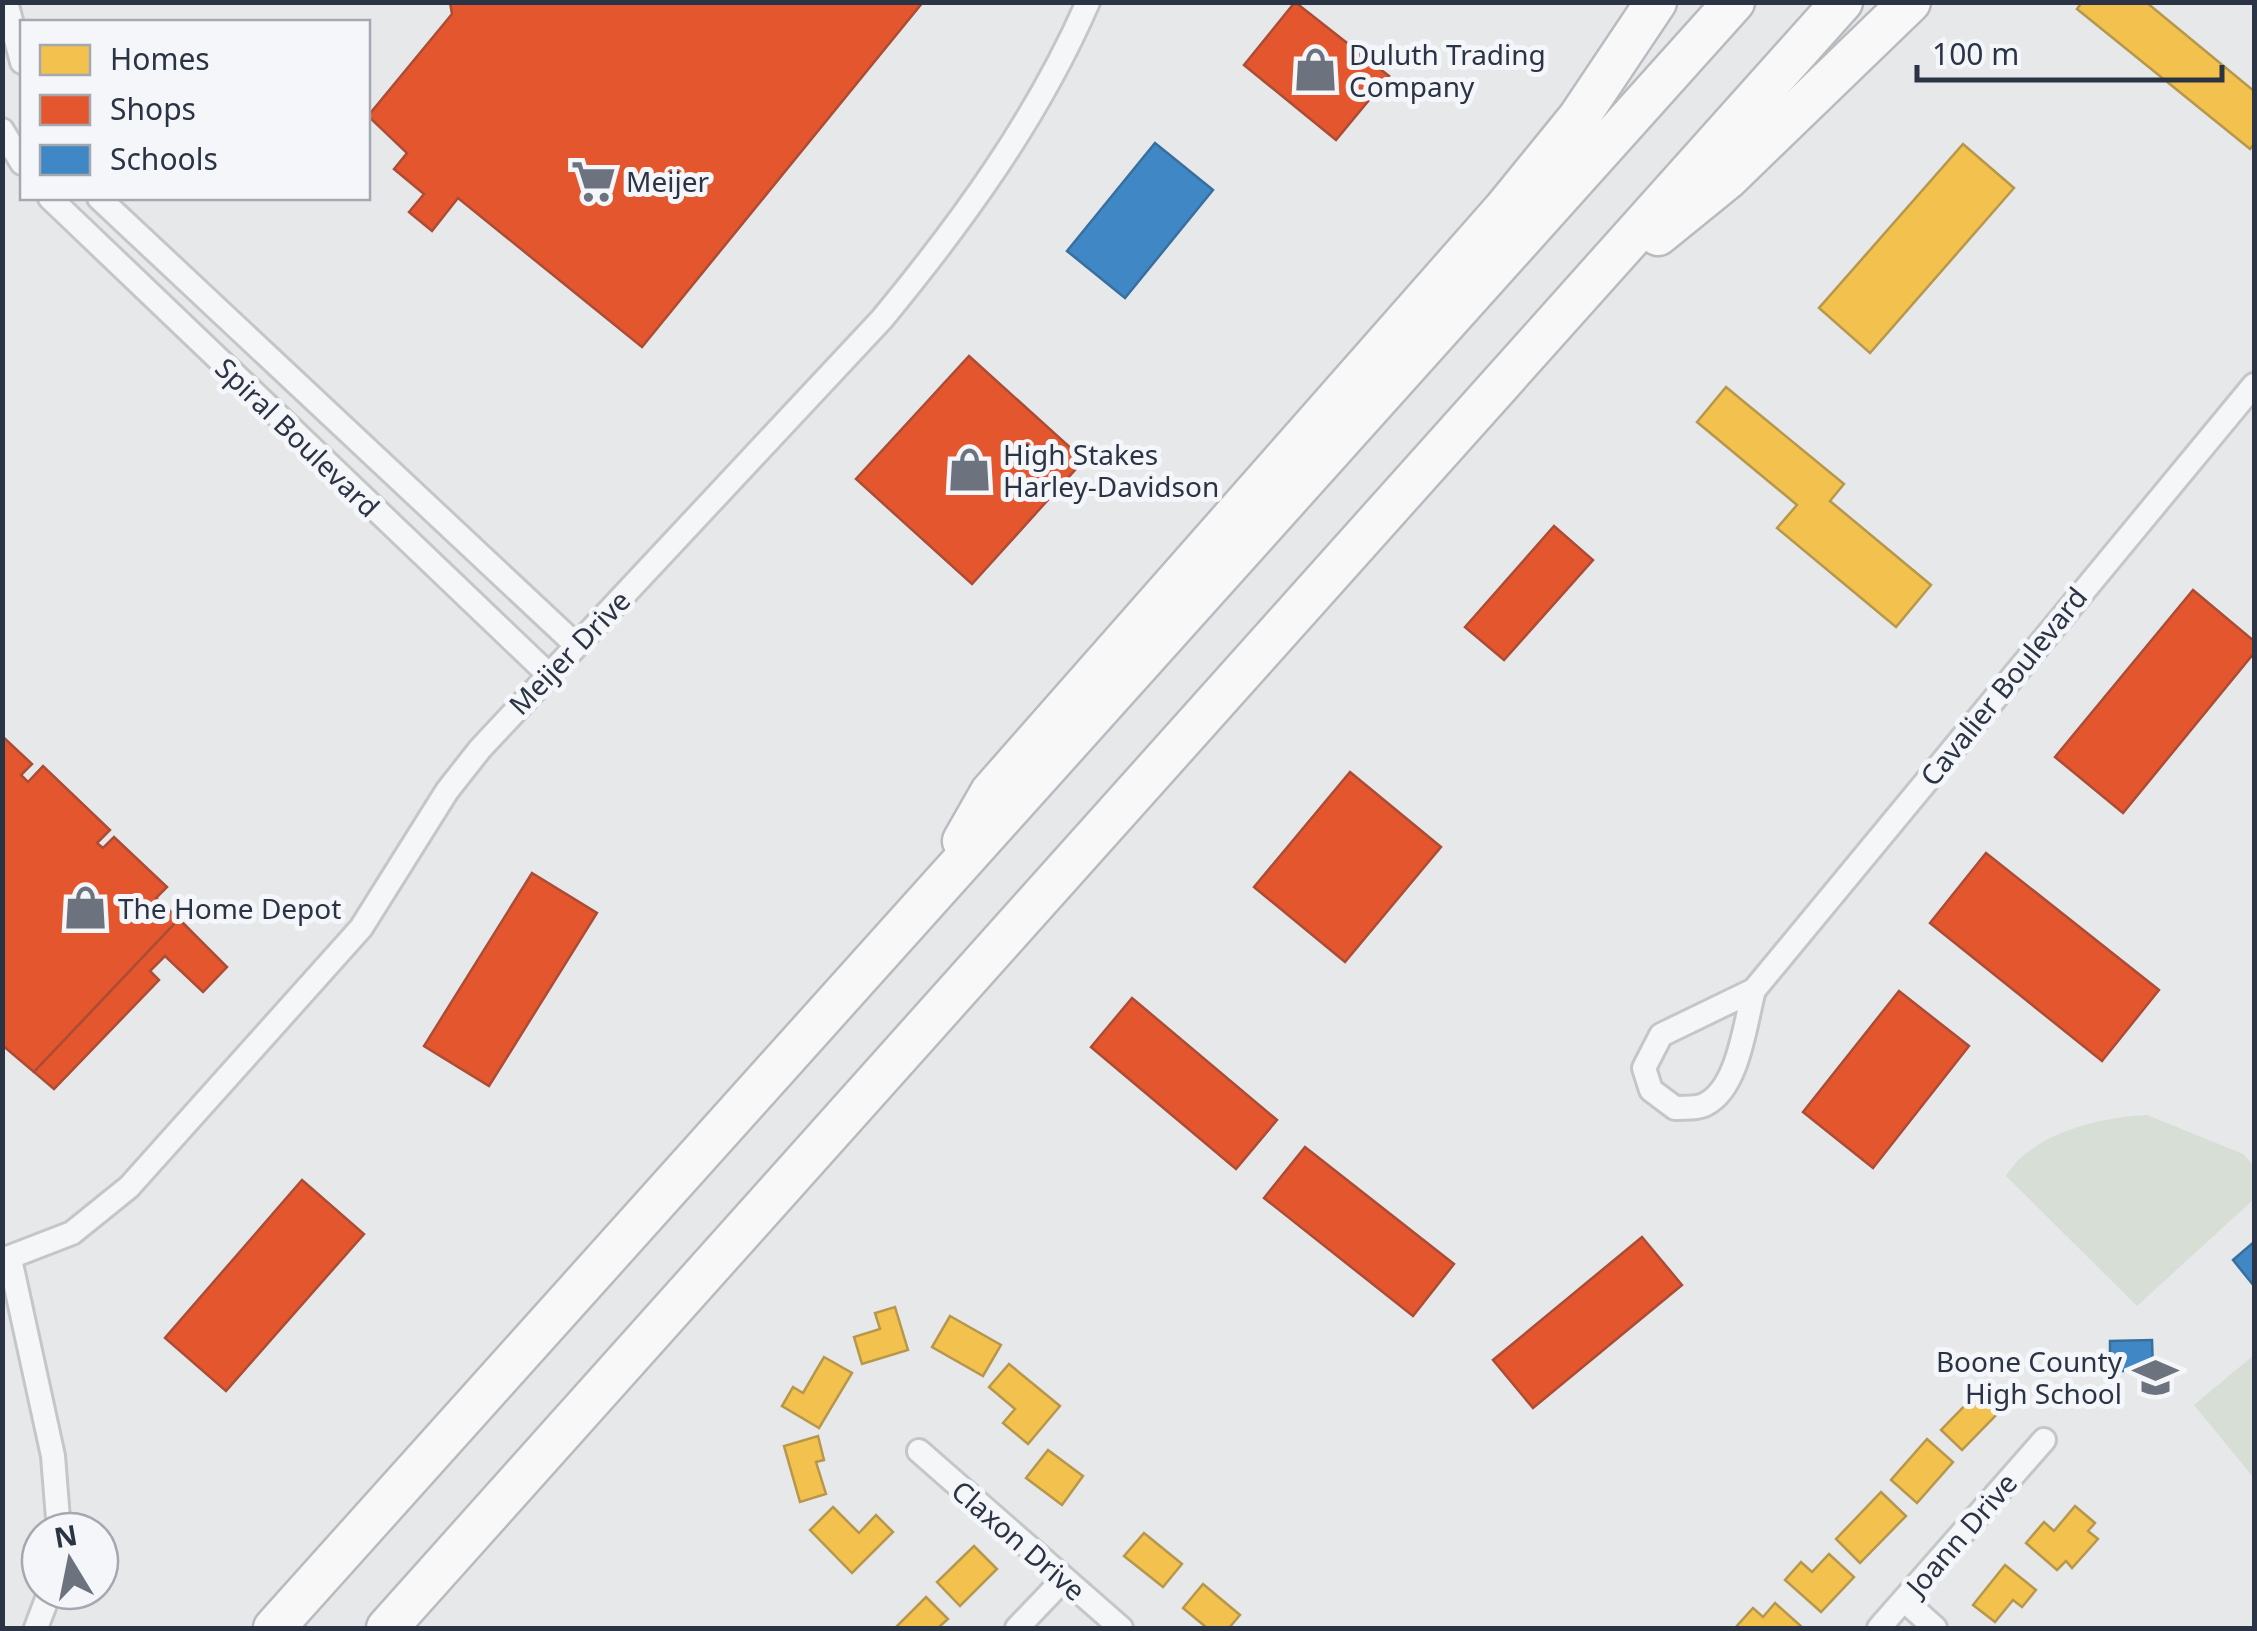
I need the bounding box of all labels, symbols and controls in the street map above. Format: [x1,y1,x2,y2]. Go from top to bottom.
legend [20,20,370,200]
scale bar [1917,20,2222,82]
text: 100 m [1932,33,2019,74]
place label: Duluth Trading Company [1349,35,1546,105]
text: Homes [110,38,210,79]
shop icon: Duluth Trading Company [1292,46,1340,94]
text: Shops [110,88,196,129]
text: Schools [110,138,218,179]
supermarket icon: Meijer [569,157,617,205]
place label: Meijer [626,162,709,200]
street label: Spiral Boulevard [208,349,388,525]
place label: High Stakes Harley-Davidson [1003,435,1219,505]
shop icon: High Stakes Harley-Davidson [946,446,994,494]
street label: Cavalier Boulevard [1911,579,2095,793]
street label: Meijer Drive [500,581,638,723]
shop icon: The Home Depot [61,884,109,932]
place label: The Home Depot [118,889,341,927]
place label: Boone County High School [1936,1342,2123,1412]
school or university icon: Boone County High School [2131,1353,2179,1401]
street label: Joann Drive [1895,1464,2025,1606]
street label: Claxon Drive [944,1471,1094,1609]
north arrow [20,1511,120,1611]
text: N [51,1515,80,1556]

